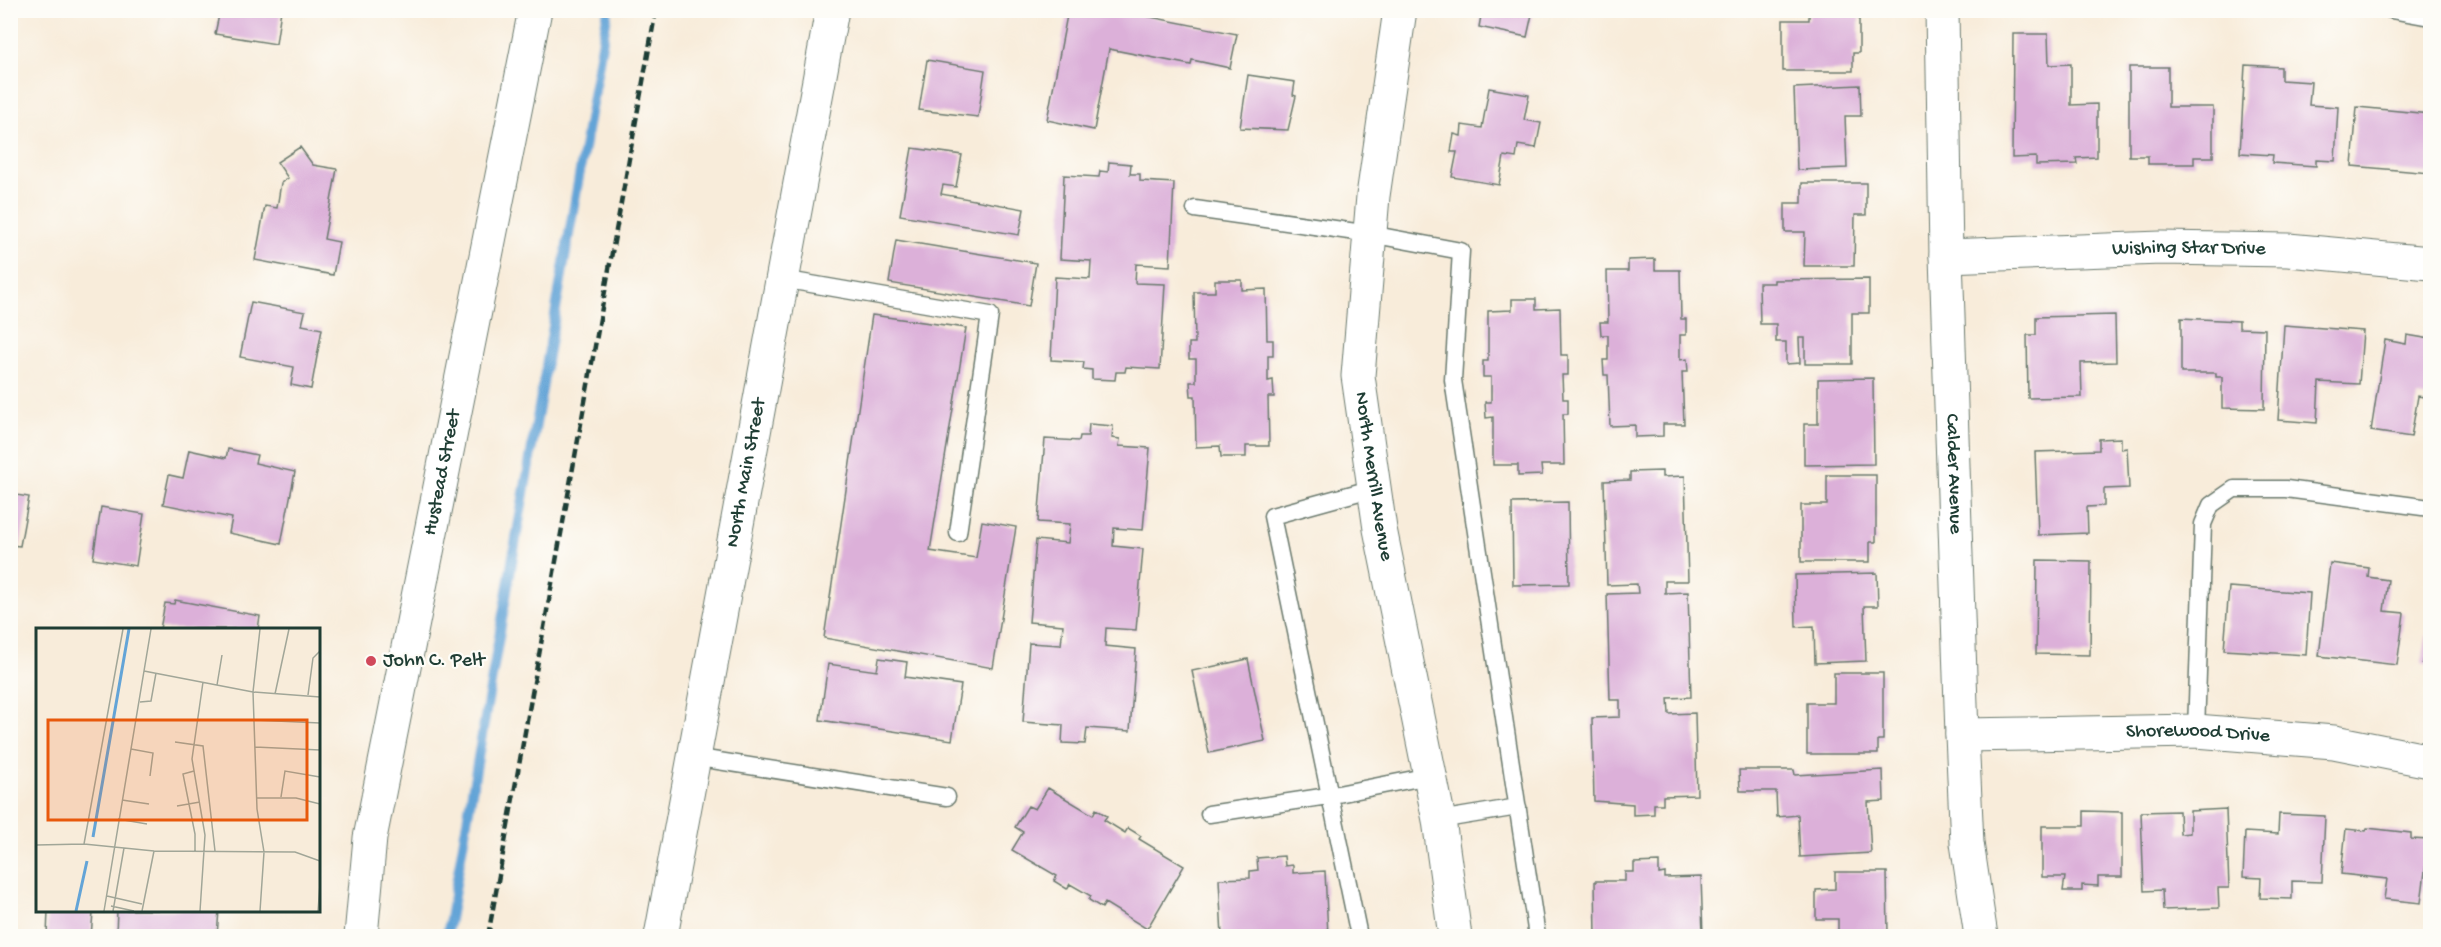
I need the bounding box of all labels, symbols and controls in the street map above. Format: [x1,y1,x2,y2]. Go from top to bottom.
street label: Wishing Star Drive [2112,236,2266,261]
street label: North Merrill Avenue [1349,390,1398,564]
street label: North Main Street [721,395,772,549]
street label: Hustead Street [419,406,467,537]
street label: Calder Avenue [1940,413,1967,535]
inset map [36,628,320,911]
place label: John C. Pelt [383,650,487,673]
marker: John C. Pelt [364,654,378,668]
street label: Shorewood Drive [2126,719,2271,748]

